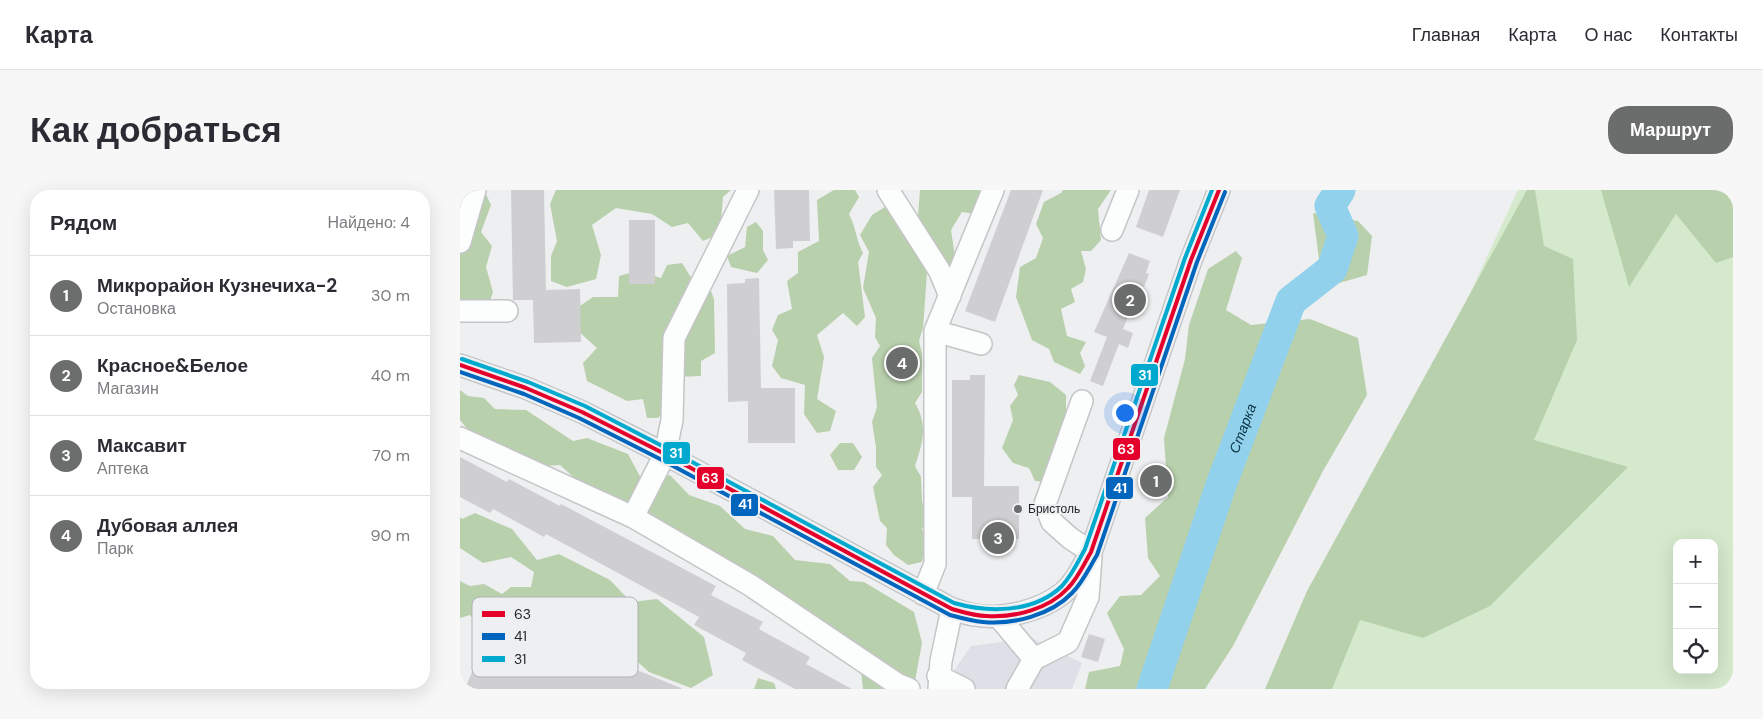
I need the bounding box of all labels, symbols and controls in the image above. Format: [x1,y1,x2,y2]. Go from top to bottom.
text: Карта [25,19,93,50]
text: Главная [1412,23,1480,47]
text: Карта [1508,23,1557,47]
text: О нас [1585,23,1632,47]
text: Контакты [1660,23,1738,47]
button: Маршрут [1608,106,1733,154]
text: Как добраться [30,107,282,153]
text: Рядом [50,209,117,237]
text: Найдено: 4 [327,212,410,233]
text: Микрорайон Кузнечиха-2 [97,273,337,298]
pin: 2 [1114,281,1146,319]
text: 1 [63,285,69,306]
text: 30 m [371,285,410,306]
text: Остановка [97,298,176,319]
pin: 4 [886,344,918,382]
text: Красное&Белое [97,353,248,378]
line badge: 31 [1130,363,1159,387]
text: 2 [61,365,71,386]
text: 40 m [371,365,410,386]
text: 31 [1138,366,1152,384]
text: Магазин [97,378,159,399]
your location [1112,400,1138,426]
water label: Старка [1225,401,1260,456]
text: Максавит [97,433,187,458]
line badge: 63 [1112,437,1141,461]
text: 63 [1117,440,1135,458]
line badge: 31 [662,441,691,465]
text: 31 [669,444,683,462]
text: 3 [61,445,71,466]
text: 70 m [372,445,410,466]
text: Аптека [97,458,149,479]
pin: 1 [1140,462,1172,500]
line badge: 63 [696,466,725,490]
text: 63 [701,469,719,487]
line badge: 41 [1105,476,1134,500]
text: 41 [1113,479,1127,497]
line badge: 41 [730,493,759,517]
text: 41 [738,495,752,513]
place label: Бристоль [1028,501,1080,517]
marker: Бристоль [1012,503,1024,515]
text: Дубовая аллея [97,513,238,538]
pin: 3 [982,519,1014,557]
text: 4 [61,525,71,546]
text: 90 m [370,525,410,546]
text: Парк [97,538,133,559]
map controls [1673,539,1718,674]
button: + [1673,539,1718,584]
button: − [1673,584,1718,629]
legend [472,597,638,677]
text: 63 [514,605,531,623]
text: 41 [514,627,527,645]
button: locate [1673,629,1718,674]
text: 31 [514,650,526,668]

